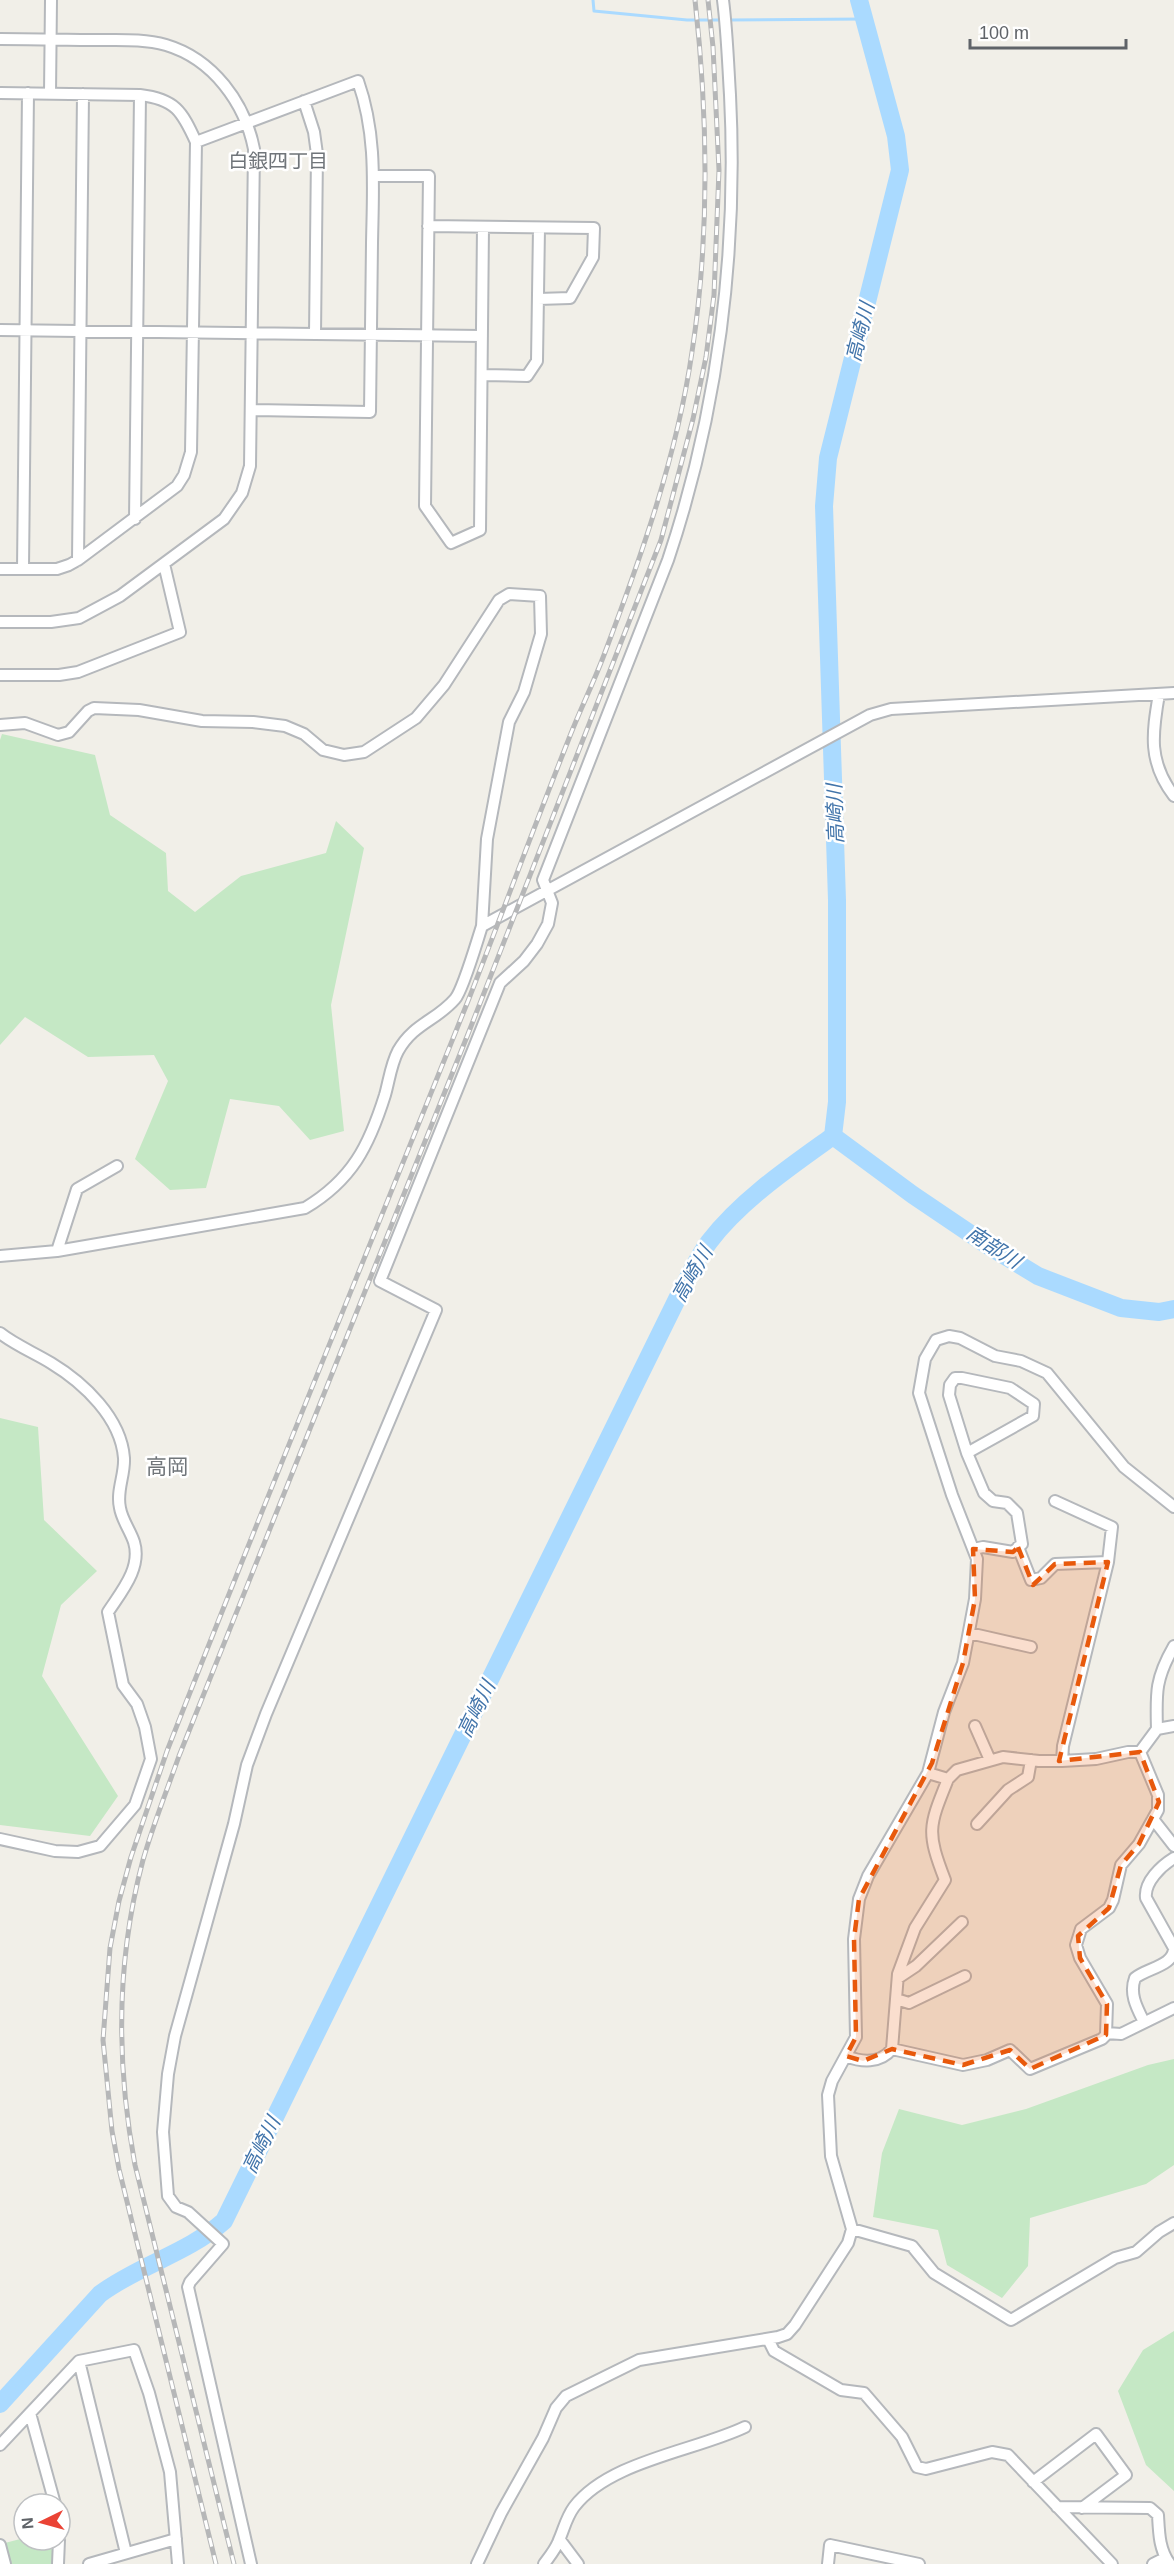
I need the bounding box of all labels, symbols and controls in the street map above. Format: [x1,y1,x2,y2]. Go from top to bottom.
scale bar [970,12,1126,50]
text: 100 m [979,23,1029,43]
district label: 白銀四丁目 [228,150,328,172]
water label: 高崎川 [842,298,878,364]
water label: 高崎川 [823,782,847,844]
water label: 南部川 [963,1221,1027,1274]
water label: 高崎川 [667,1241,718,1305]
district label: 高岡 [146,1455,188,1478]
water label: 高崎川 [453,1675,500,1741]
water label: 高崎川 [238,2111,285,2177]
north arrow [12,2492,72,2552]
text: N [19,2517,37,2530]

